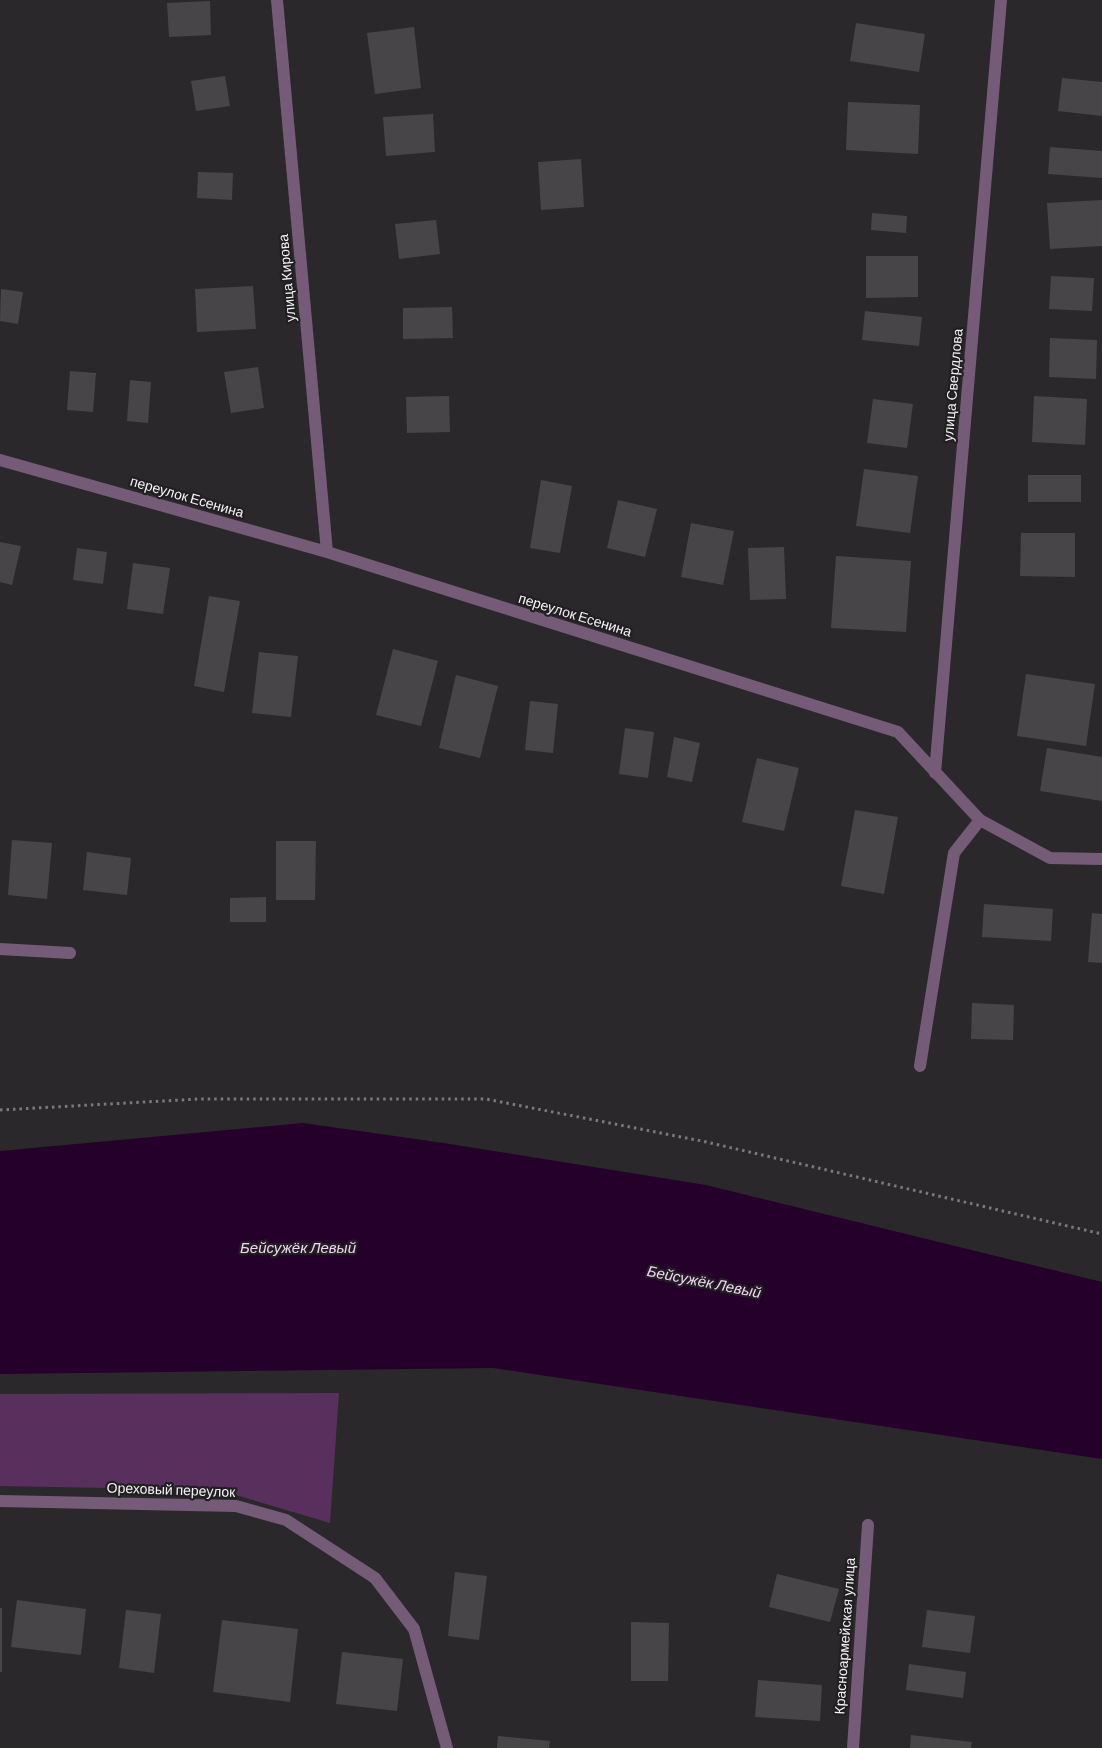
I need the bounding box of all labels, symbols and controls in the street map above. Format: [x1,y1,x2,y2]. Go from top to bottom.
street label: улица Кирова [275,233,299,323]
street label: улица Свердлова [940,328,966,442]
street label: переулок Есенина [128,473,246,521]
street label: переулок Есенина [516,590,634,640]
water label: Бейсужёк Левый [240,1239,356,1257]
water label: Бейсужёк Левый [645,1262,763,1302]
street label: Ореховый переулок [106,1479,236,1501]
street label: Красноармейская улица [831,1557,859,1715]

